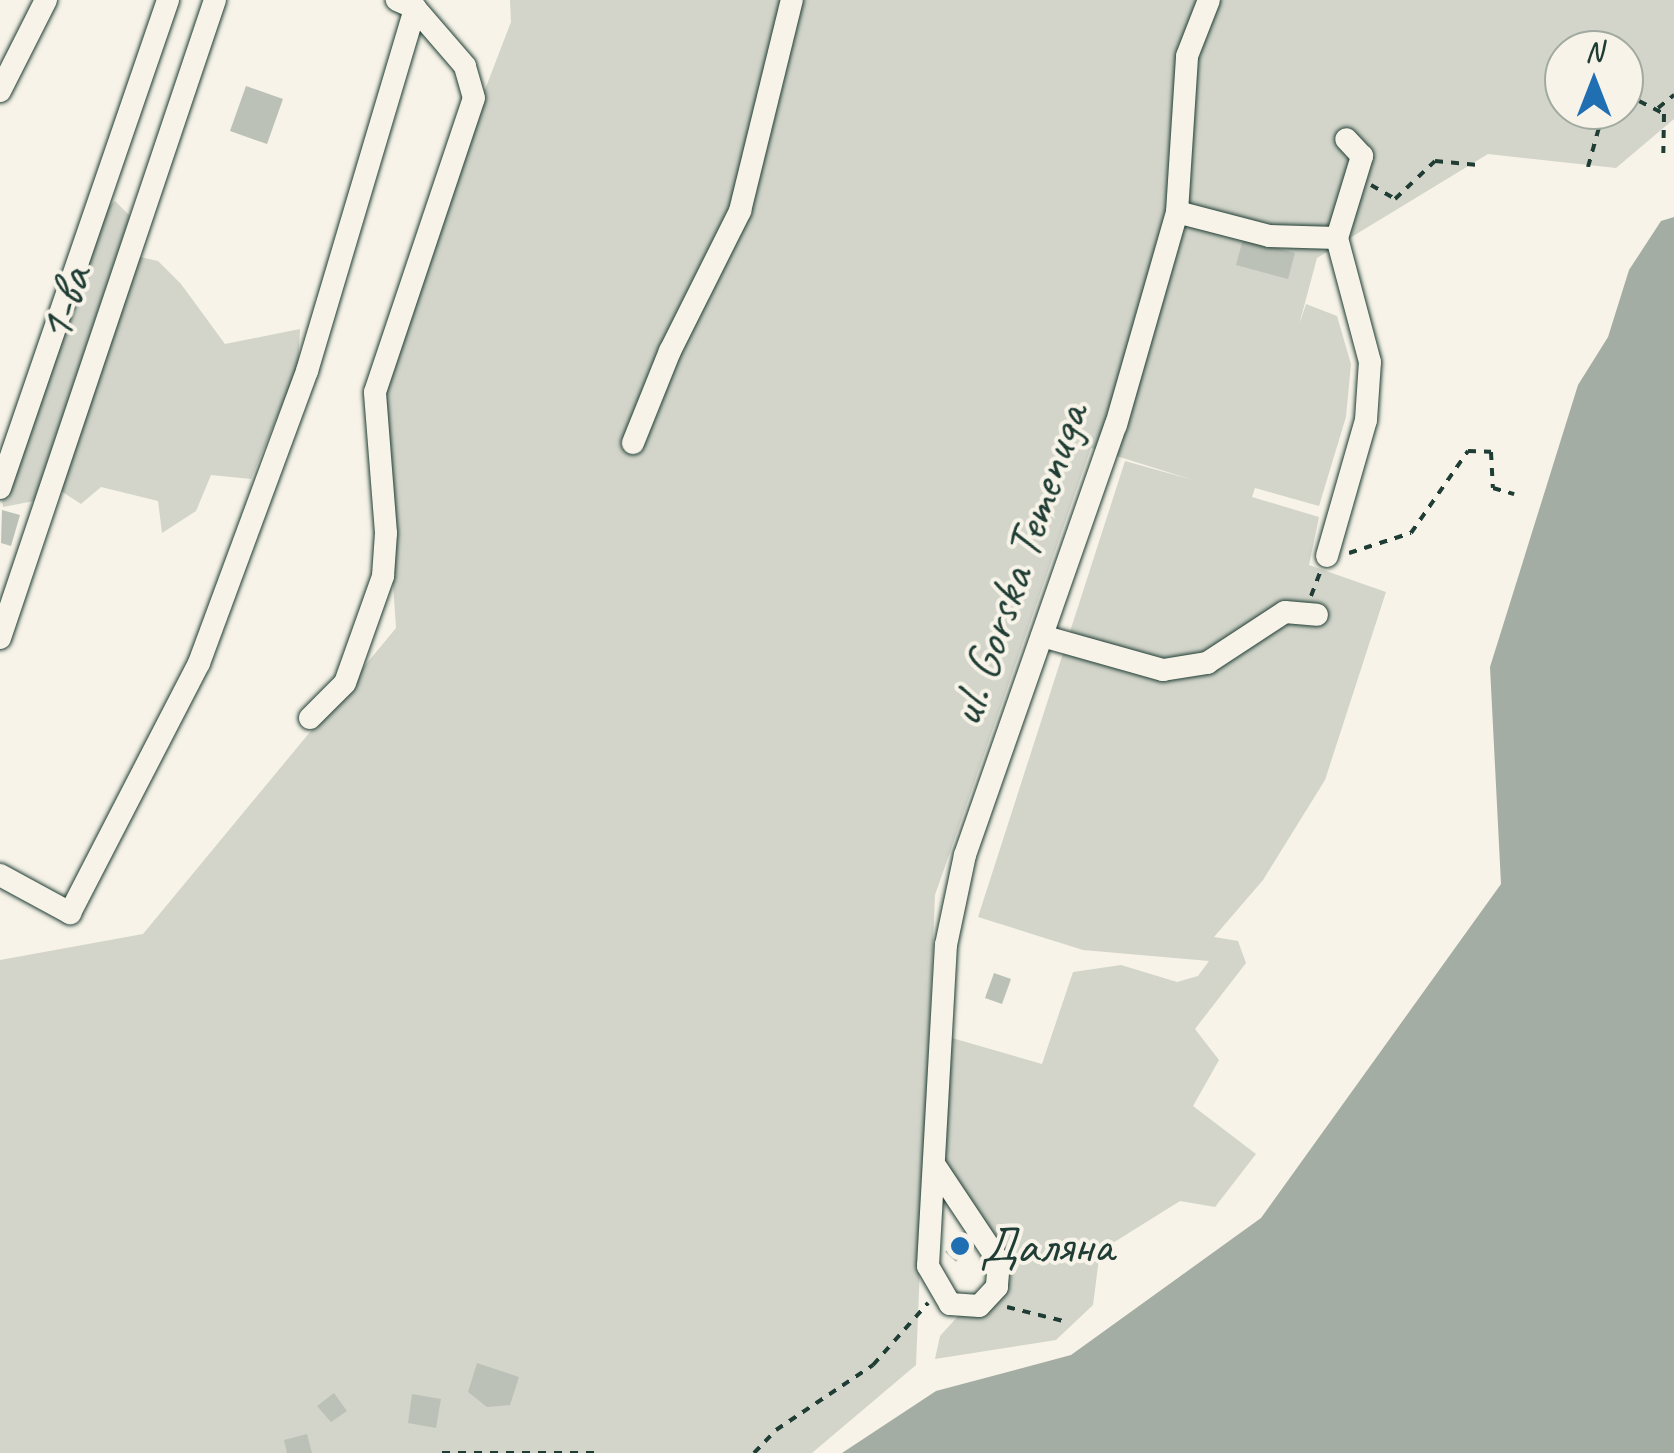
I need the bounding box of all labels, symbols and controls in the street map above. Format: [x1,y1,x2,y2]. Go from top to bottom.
north arrow [1544,30,1644,130]
text: N [1585,34,1603,69]
street label: 1-ва [24,259,104,349]
street label: ul. Gorska Temenuga [935,396,1101,734]
place label: Даляна [980,1216,1113,1276]
marker: Даляна [949,1235,971,1257]

